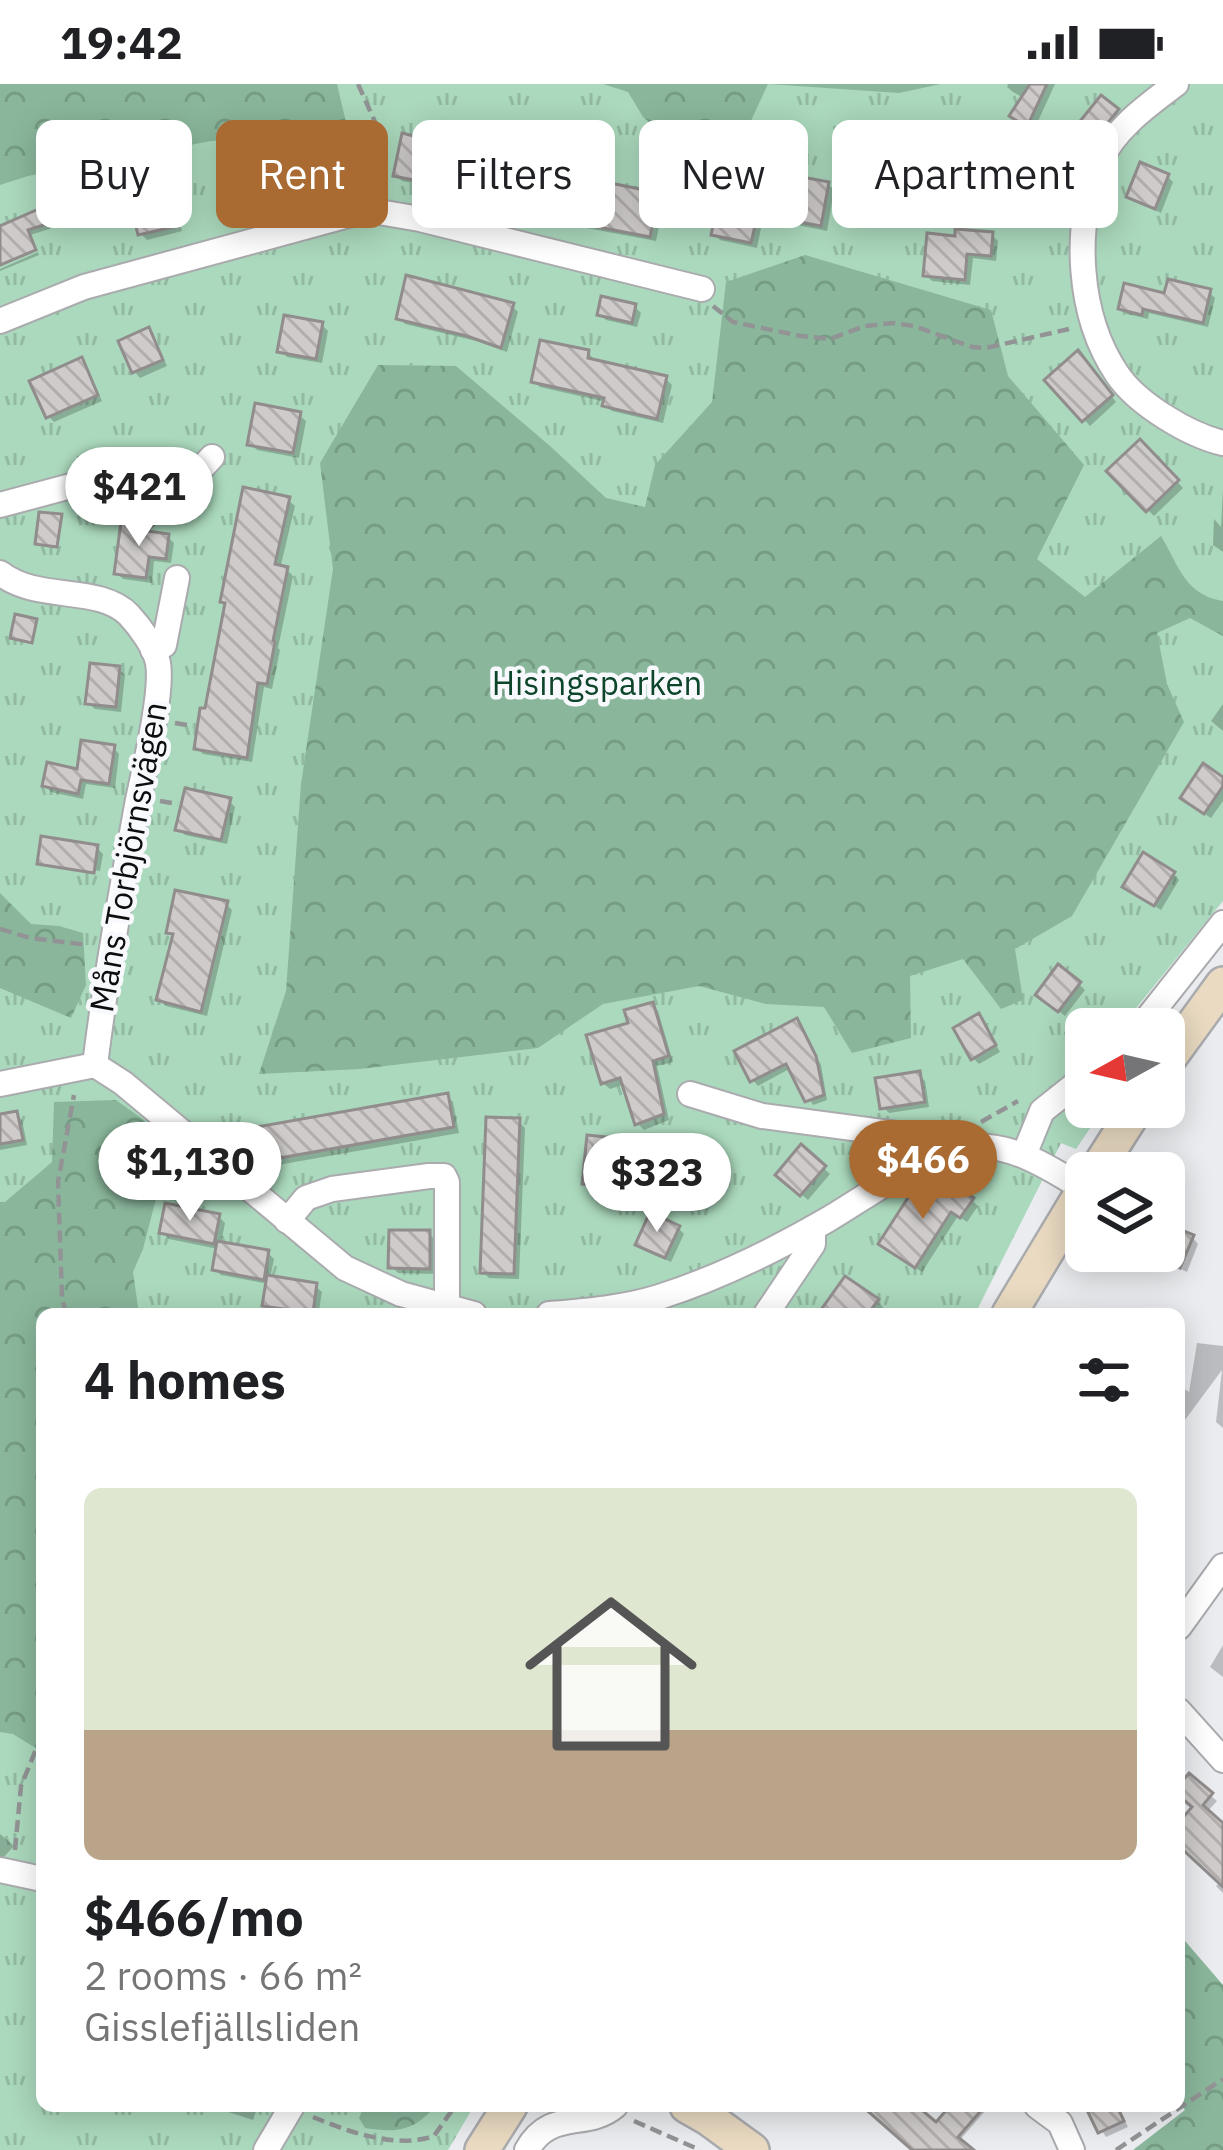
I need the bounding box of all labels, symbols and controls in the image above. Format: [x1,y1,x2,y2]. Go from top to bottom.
text: 19:42 [60,13,183,71]
chip: Buy [36,120,192,228]
chip: Rent [216,120,388,228]
chip: Filters [412,120,615,228]
chip: New [639,120,808,228]
chip: Apartment [832,120,1118,228]
pin: $421 [68,447,210,549]
text: $421 [92,460,186,511]
park label: Hisingsparken [492,661,702,704]
street label: Måns Torbjörnsvägen [79,698,176,1015]
north arrow [1065,1008,1185,1128]
map controls [1065,1008,1185,1272]
pin: $466 [852,1120,994,1222]
pin: $1,130 [92,1122,288,1224]
pin: $323 [586,1133,728,1235]
text: $466 [876,1133,970,1184]
text: $1,130 [125,1135,255,1186]
text: $323 [610,1146,704,1197]
button: layers [1065,1152,1185,1272]
text: 4 homes [84,1347,286,1413]
icon: filters [1071,1347,1137,1413]
icon: home [503,1566,719,1782]
text: $466/mo [84,1884,304,1950]
text: 2 rooms · 66 m² [84,1950,362,2001]
text: Gisslefjällsliden [84,2001,360,2052]

